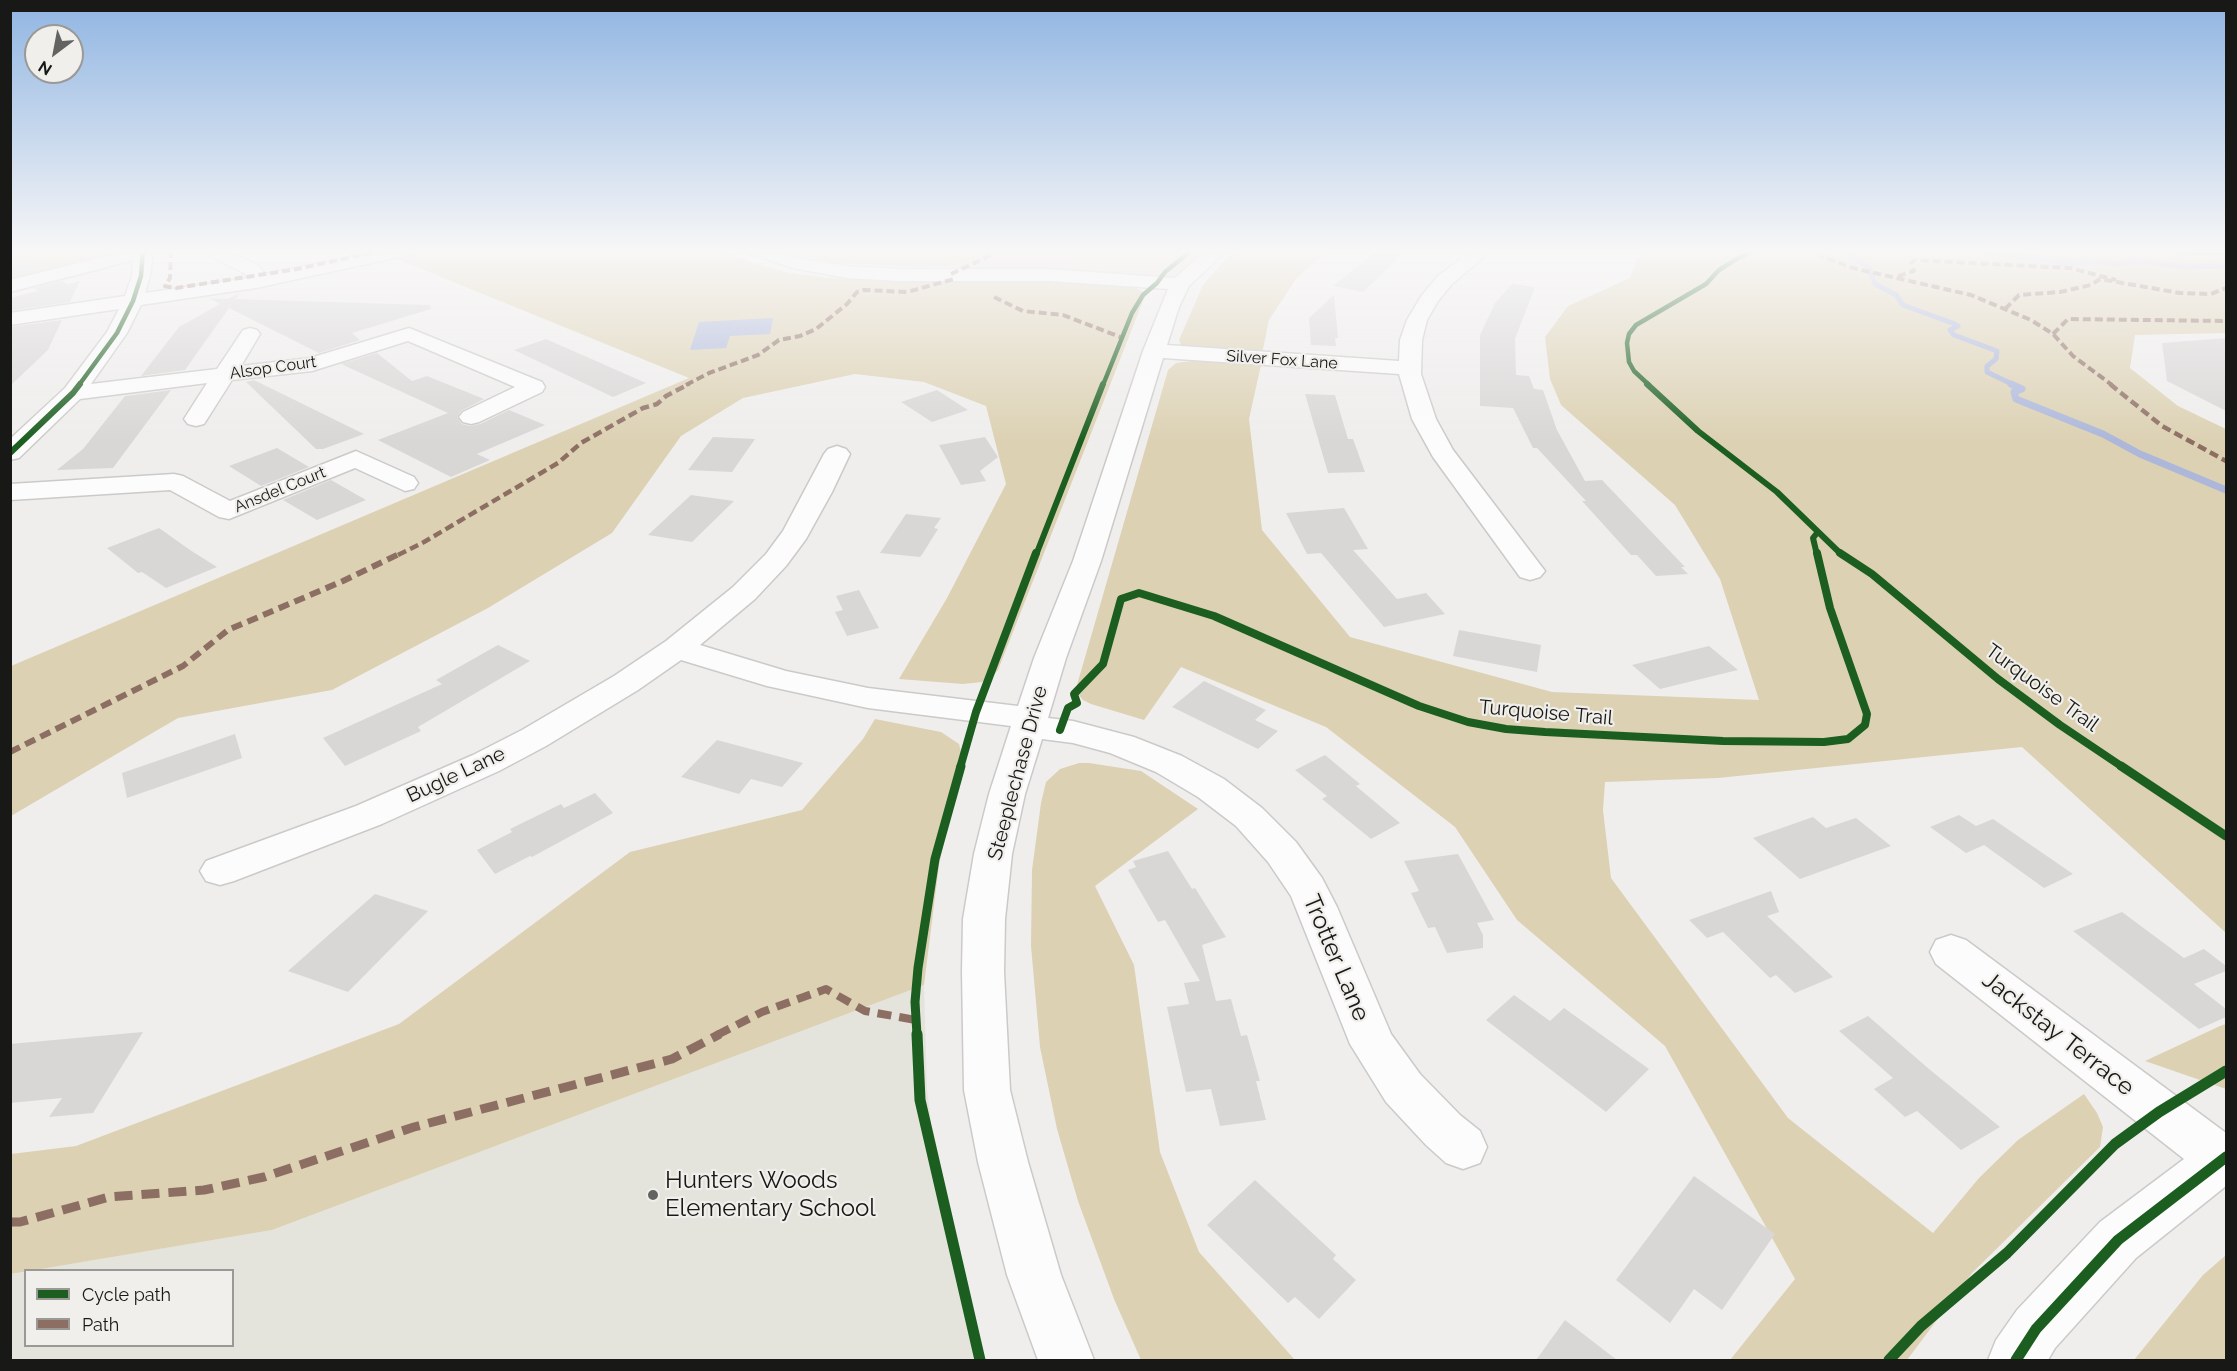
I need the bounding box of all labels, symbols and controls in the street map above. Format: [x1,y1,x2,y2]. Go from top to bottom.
north arrow [24,24,84,84]
text: N [35,57,55,79]
street label: Silver Fox Lane [1226,347,1338,373]
street label: Alsop Court [228,352,318,384]
street label: Ansdel Court [232,463,328,517]
street label: Turquoise Trail [1981,639,2103,737]
street label: Steeplechase Drive [983,683,1053,863]
street label: Turquoise Trail [1478,695,1614,731]
street label: Bugle Lane [403,742,509,808]
street label: Trotter Lane [1297,891,1375,1025]
street label: Jackstay Terrace [1976,966,2140,1102]
place label: Hunters Woods Elementary School [665,1167,876,1223]
marker: Hunters Woods Elementary School [646,1188,660,1202]
legend [24,1269,234,1347]
text: Cycle path [82,1284,171,1305]
text: Path [82,1314,119,1335]

